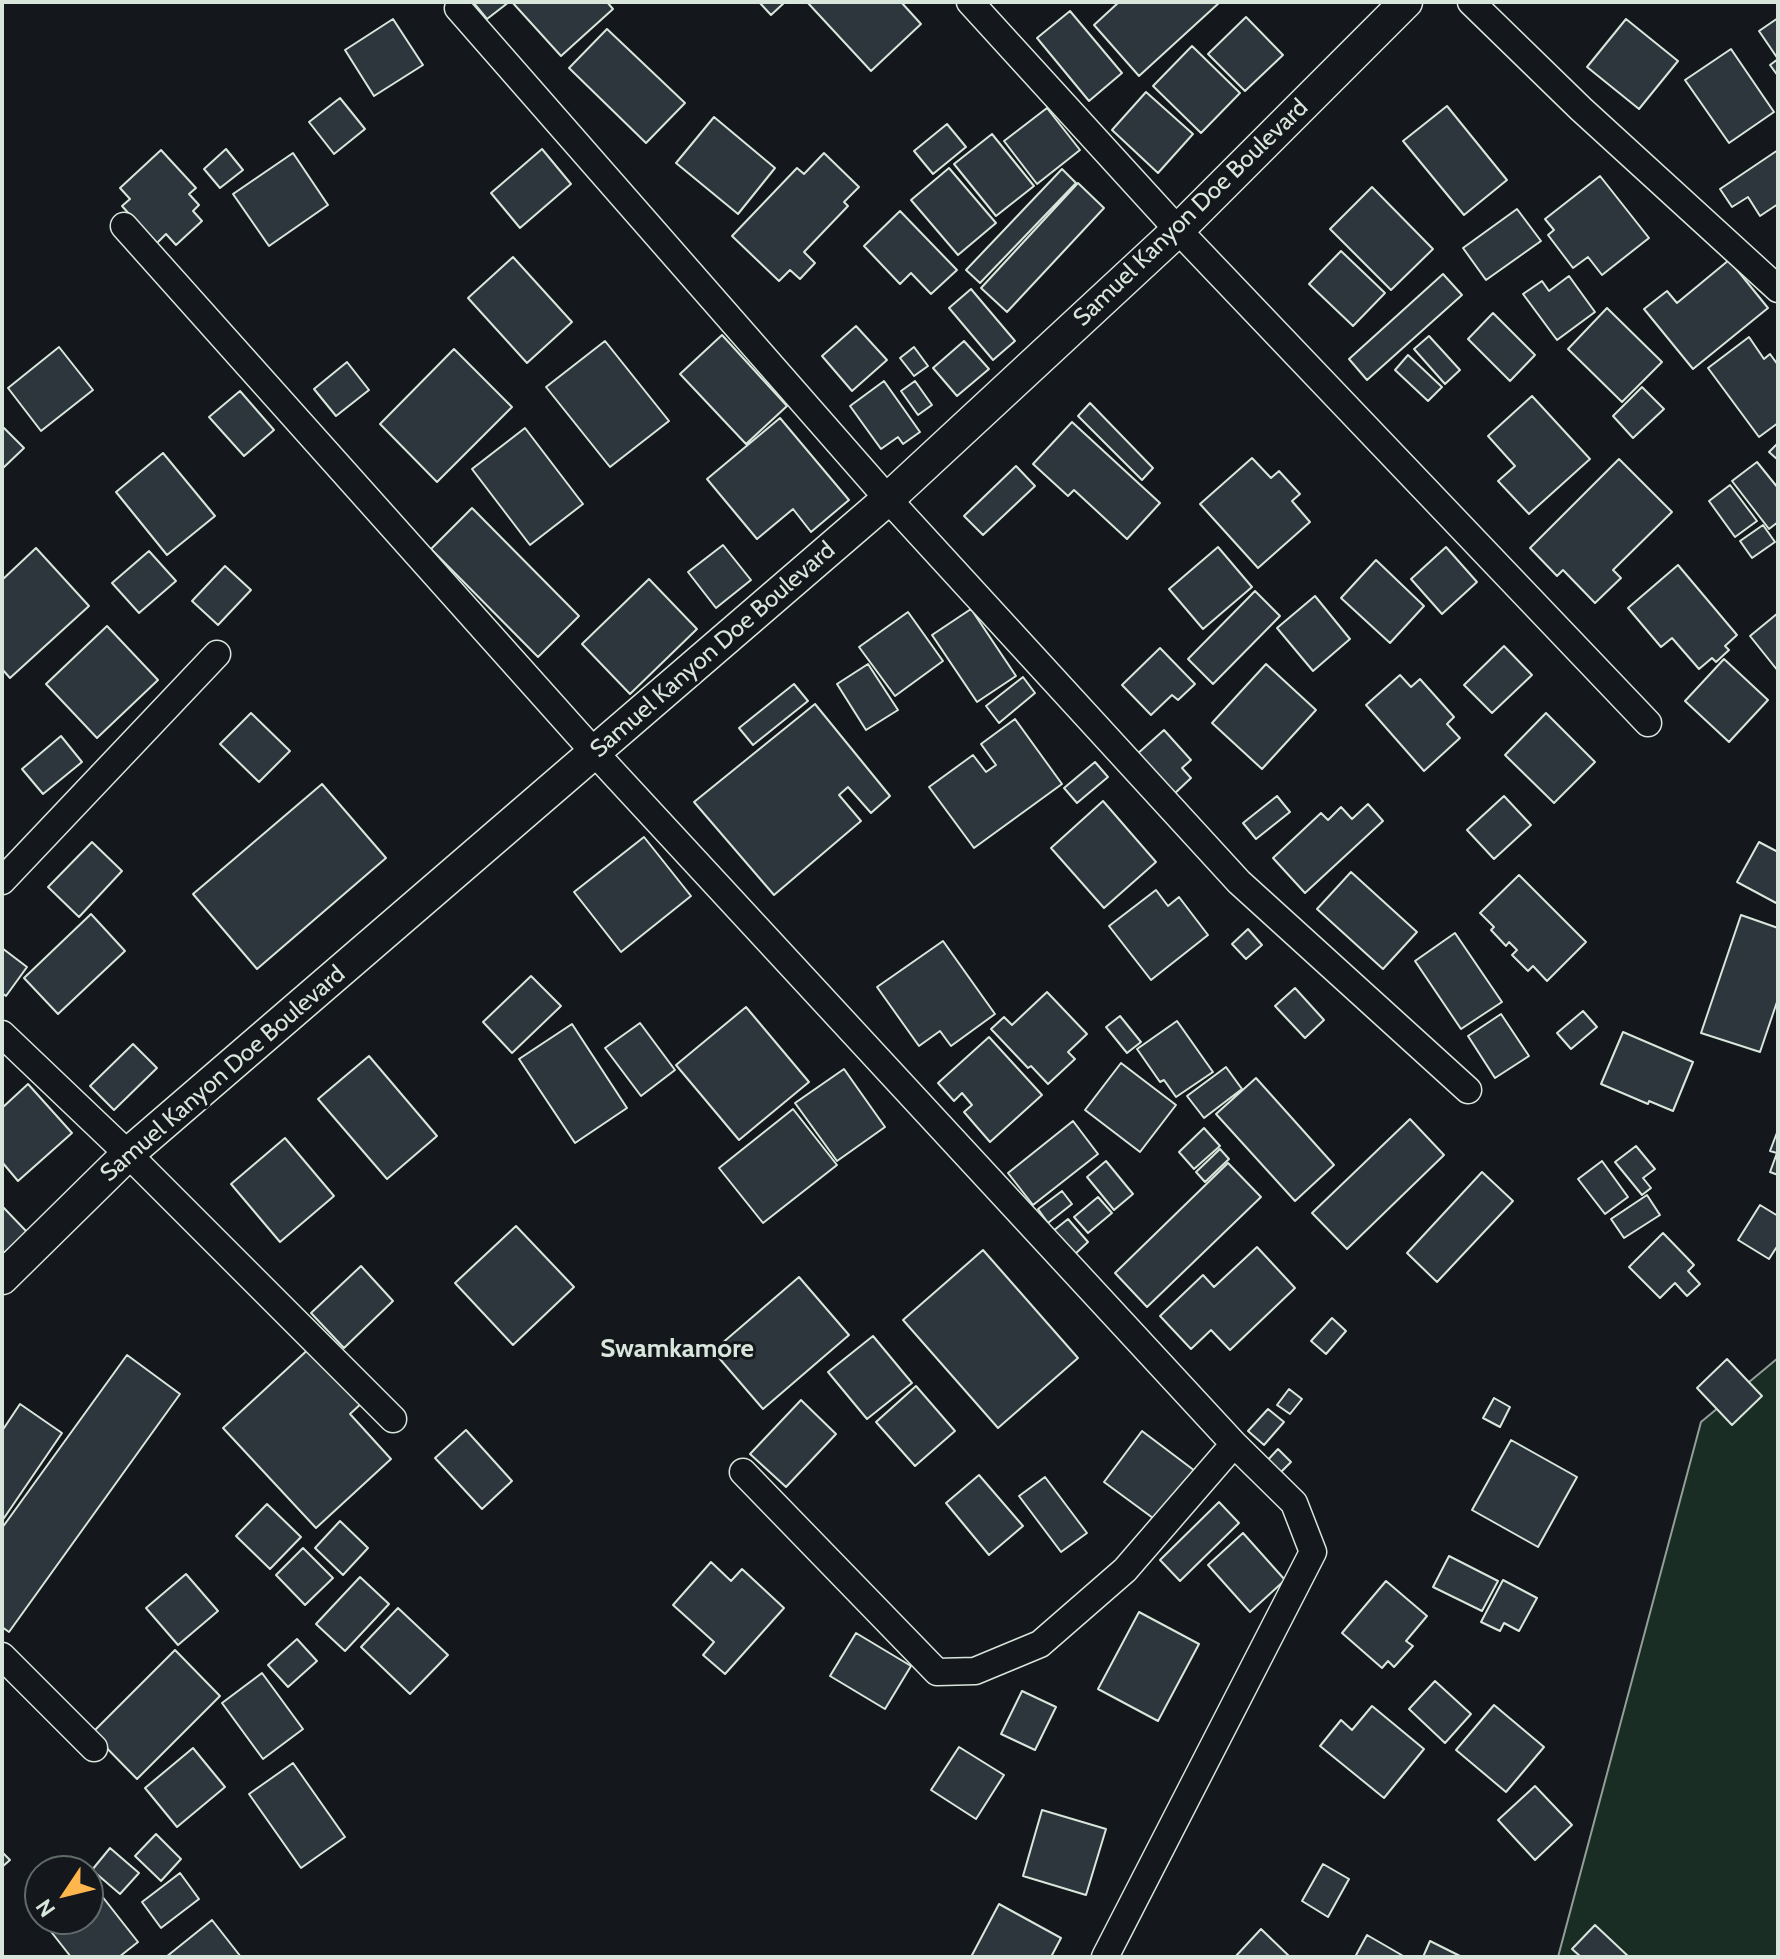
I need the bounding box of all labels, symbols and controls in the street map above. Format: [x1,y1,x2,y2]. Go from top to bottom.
street label: Samuel Kanyon Doe Boulevard [1068,93,1314,333]
street label: Samuel Kanyon Doe Boulevard [585,536,841,764]
street label: Samuel Kanyon Doe Boulevard [95,960,351,1188]
district label: Swamkamore [600,1333,754,1365]
north arrow [24,1855,104,1935]
text: N [30,1894,61,1922]

